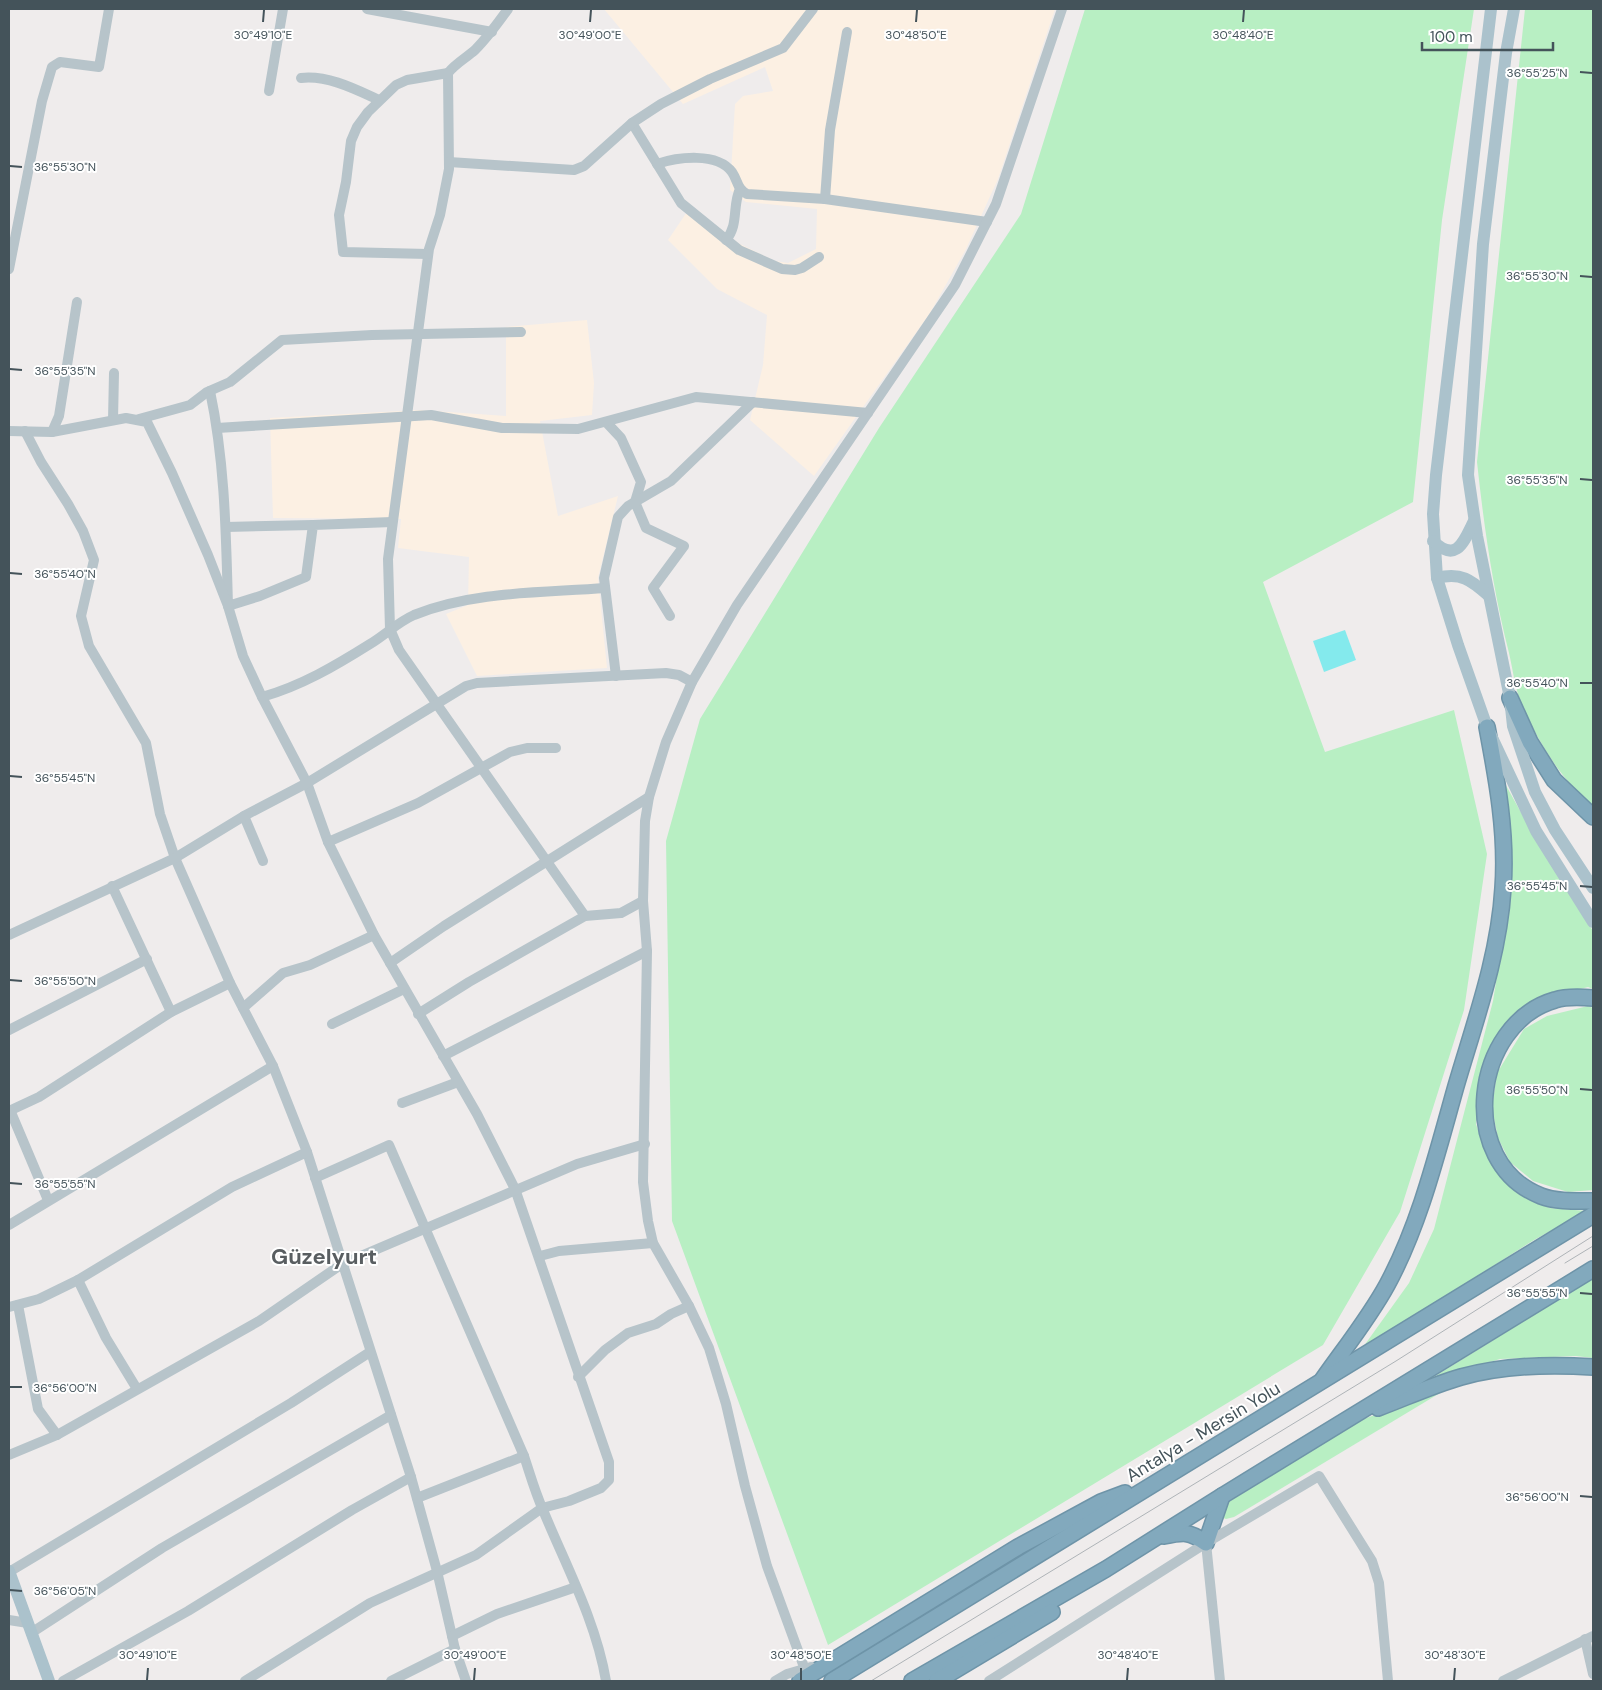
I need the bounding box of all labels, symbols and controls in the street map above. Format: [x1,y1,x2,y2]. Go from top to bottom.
scale bar [1422,20,1553,52]
text: 30°49'10"E [234,27,292,43]
text: 30°49'00"E [559,27,622,43]
text: 30°48'50"E [885,27,947,43]
text: 30°48'40"E [1212,27,1274,43]
text: 100 m [1430,27,1473,47]
text: 36°55'25"N [1507,65,1567,81]
text: 36°55'30"N [34,159,96,175]
text: 36°55'30"N [1506,268,1568,284]
text: 36°55'35"N [34,363,96,379]
text: 36°55'35"N [1506,472,1568,488]
text: 36°55'40"N [34,566,96,582]
text: 36°55'40"N [1506,675,1568,691]
text: 36°55'45"N [35,770,95,786]
text: 36°55'45"N [1507,878,1567,894]
text: 36°55'50"N [34,973,96,989]
text: 36°55'50"N [1506,1082,1568,1098]
text: 36°55'55"N [35,1176,95,1192]
district label: Güzelyurt [271,1242,377,1271]
text: 36°55'55"N [1507,1285,1567,1301]
street label: Antalya - Mersin Yolu [1121,1376,1285,1488]
text: 36°56'00"N [33,1380,97,1396]
text: 36°56'00"N [1505,1489,1569,1505]
text: 36°56'05"N [34,1583,96,1599]
text: 30°49'10"E [119,1647,177,1663]
text: 30°49'00"E [444,1647,507,1663]
text: 30°48'50"E [770,1647,832,1663]
text: 30°48'40"E [1097,1647,1159,1663]
text: 30°48'30"E [1424,1647,1486,1663]

